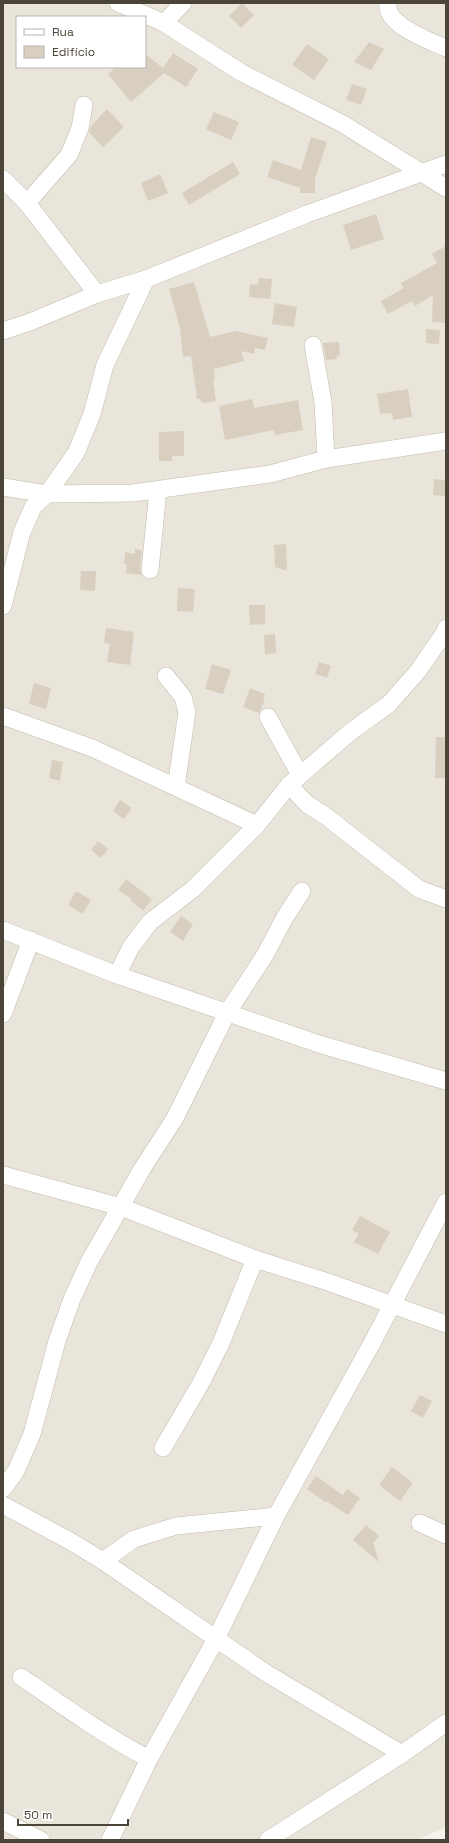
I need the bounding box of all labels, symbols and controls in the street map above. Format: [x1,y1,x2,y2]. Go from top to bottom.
legend [16,16,146,68]
text: Rua [52,24,74,40]
text: Edifício [52,44,95,60]
scale bar [18,1801,128,1827]
text: 50 m [24,1807,52,1823]

